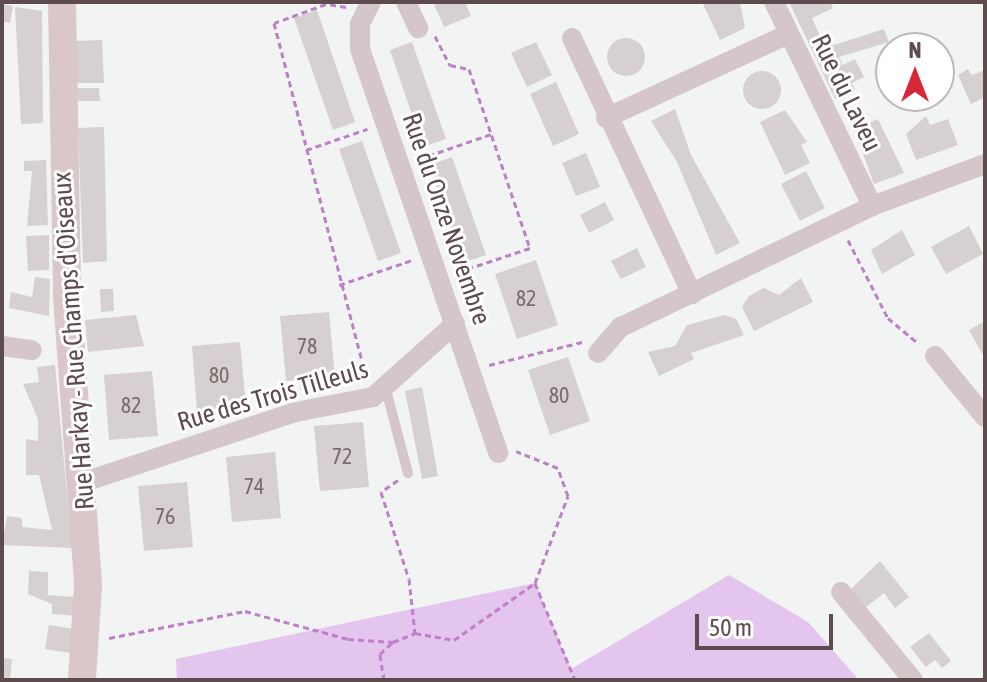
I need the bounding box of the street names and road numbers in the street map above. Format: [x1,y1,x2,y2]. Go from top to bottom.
street label: Rue du Laveu [804,29,888,157]
street label: Rue du Onze Novembre [395,109,497,329]
street label: Rue Harkay - Rue Champs d'Oiseaux [47,171,101,511]
street label: Rue des Trois Tilleuls [174,354,372,438]

